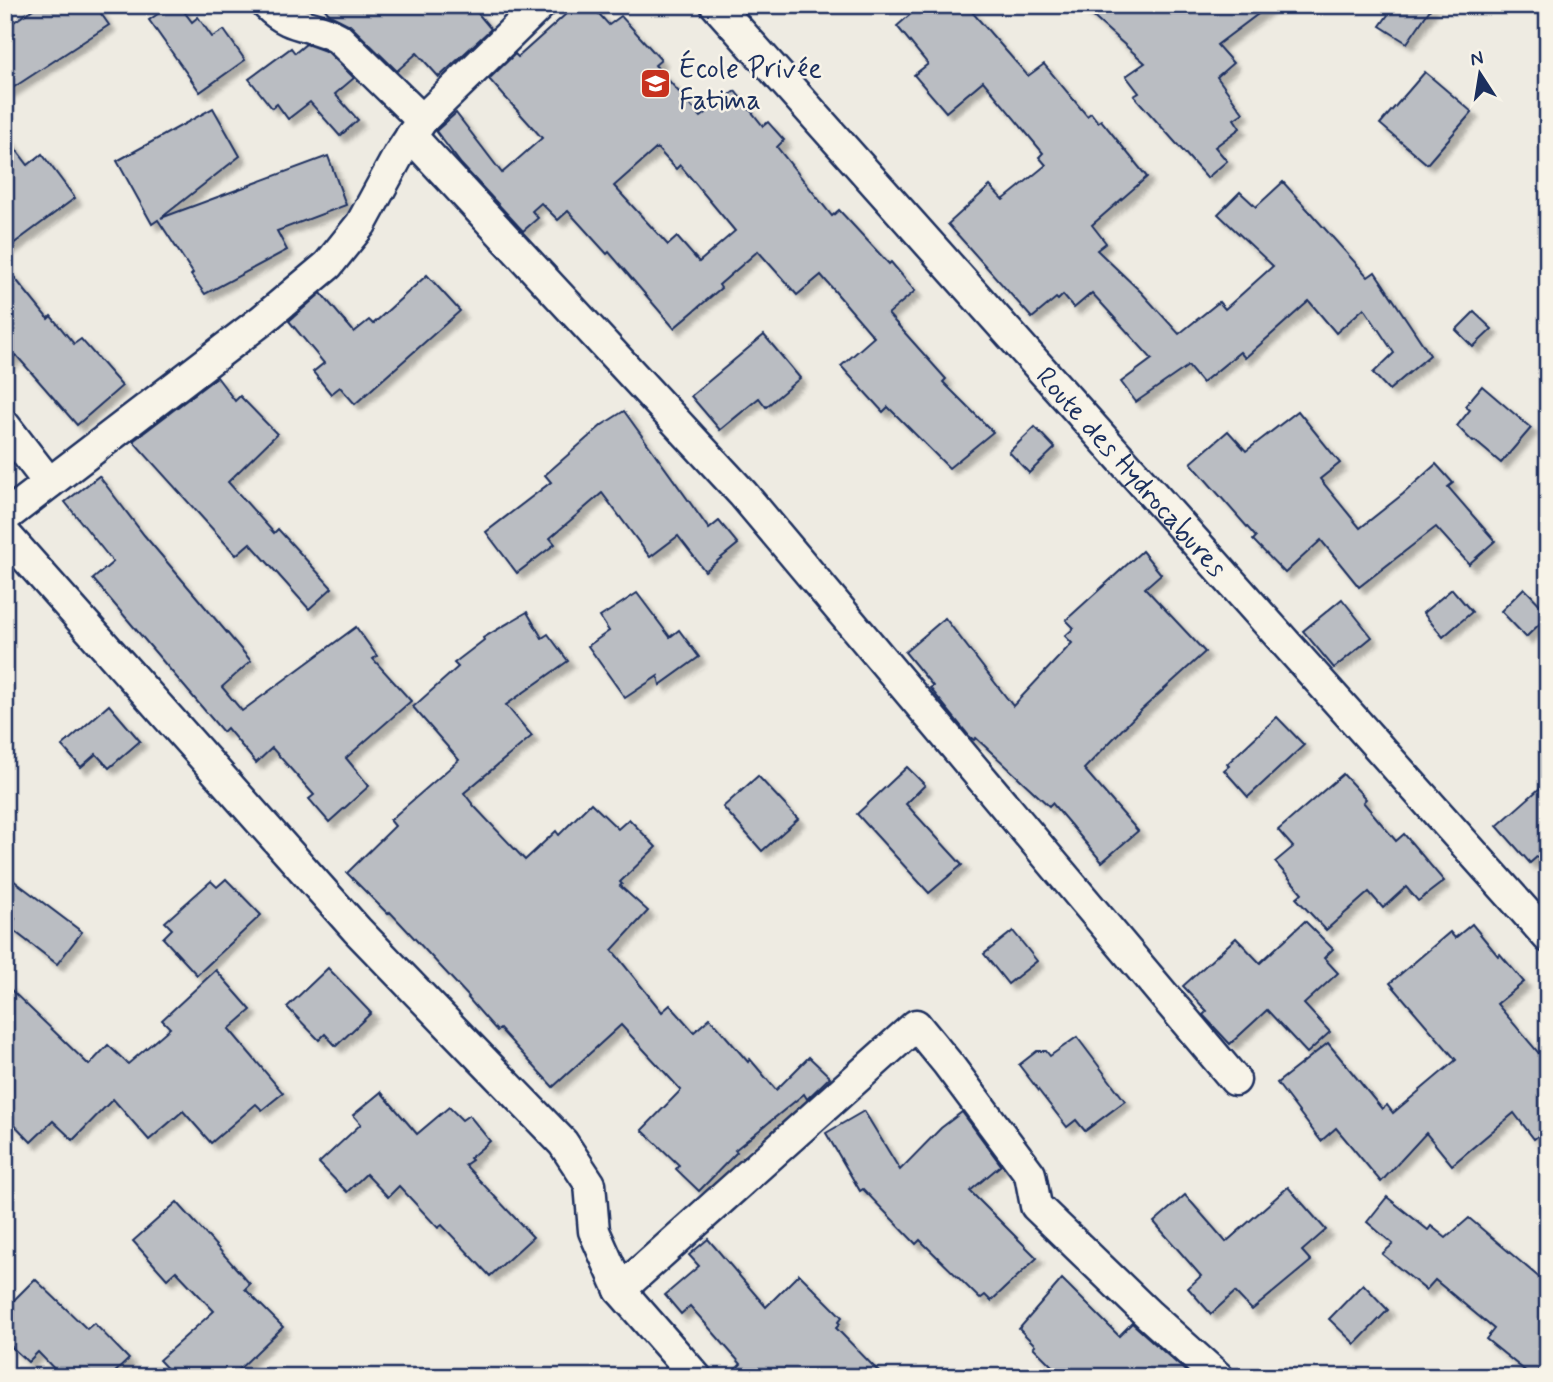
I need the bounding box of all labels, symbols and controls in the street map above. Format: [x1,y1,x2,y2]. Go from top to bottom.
north arrow [1444,38,1514,108]
text: N [1468,45,1486,72]
place label: École Privée Fatima [679,49,822,120]
school or university icon: École Privée Fatima [639,66,673,100]
street label: Route des Hydrocabures [1027,360,1234,586]

